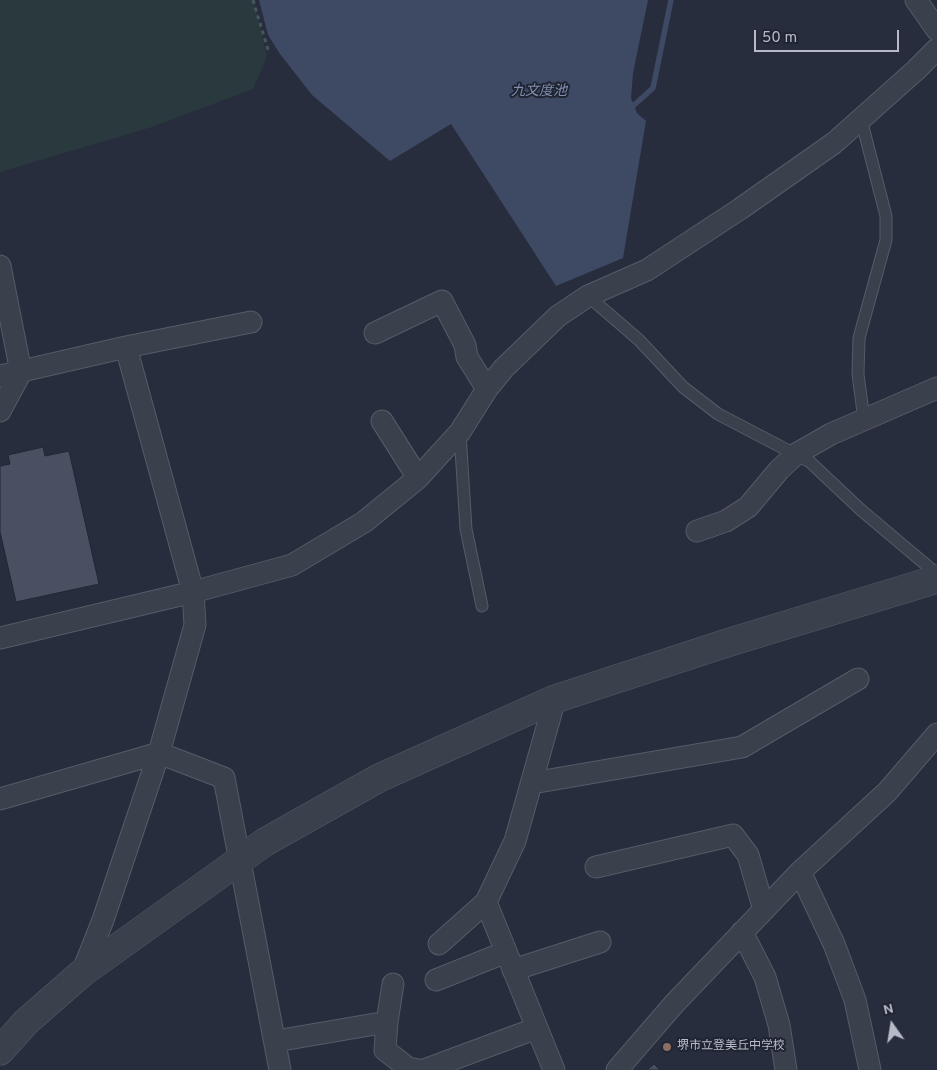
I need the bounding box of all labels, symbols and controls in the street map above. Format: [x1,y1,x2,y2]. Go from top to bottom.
scale bar [757,20,902,52]
text: 50 m [762,29,797,48]
water label: 九文度池 [511,84,567,100]
north arrow [867,1000,917,1050]
text: N [882,1000,895,1019]
place label: 堺市立登美丘中学校 [677,1040,785,1054]
marker: 堺市立登美丘中学校 [661,1041,673,1053]

